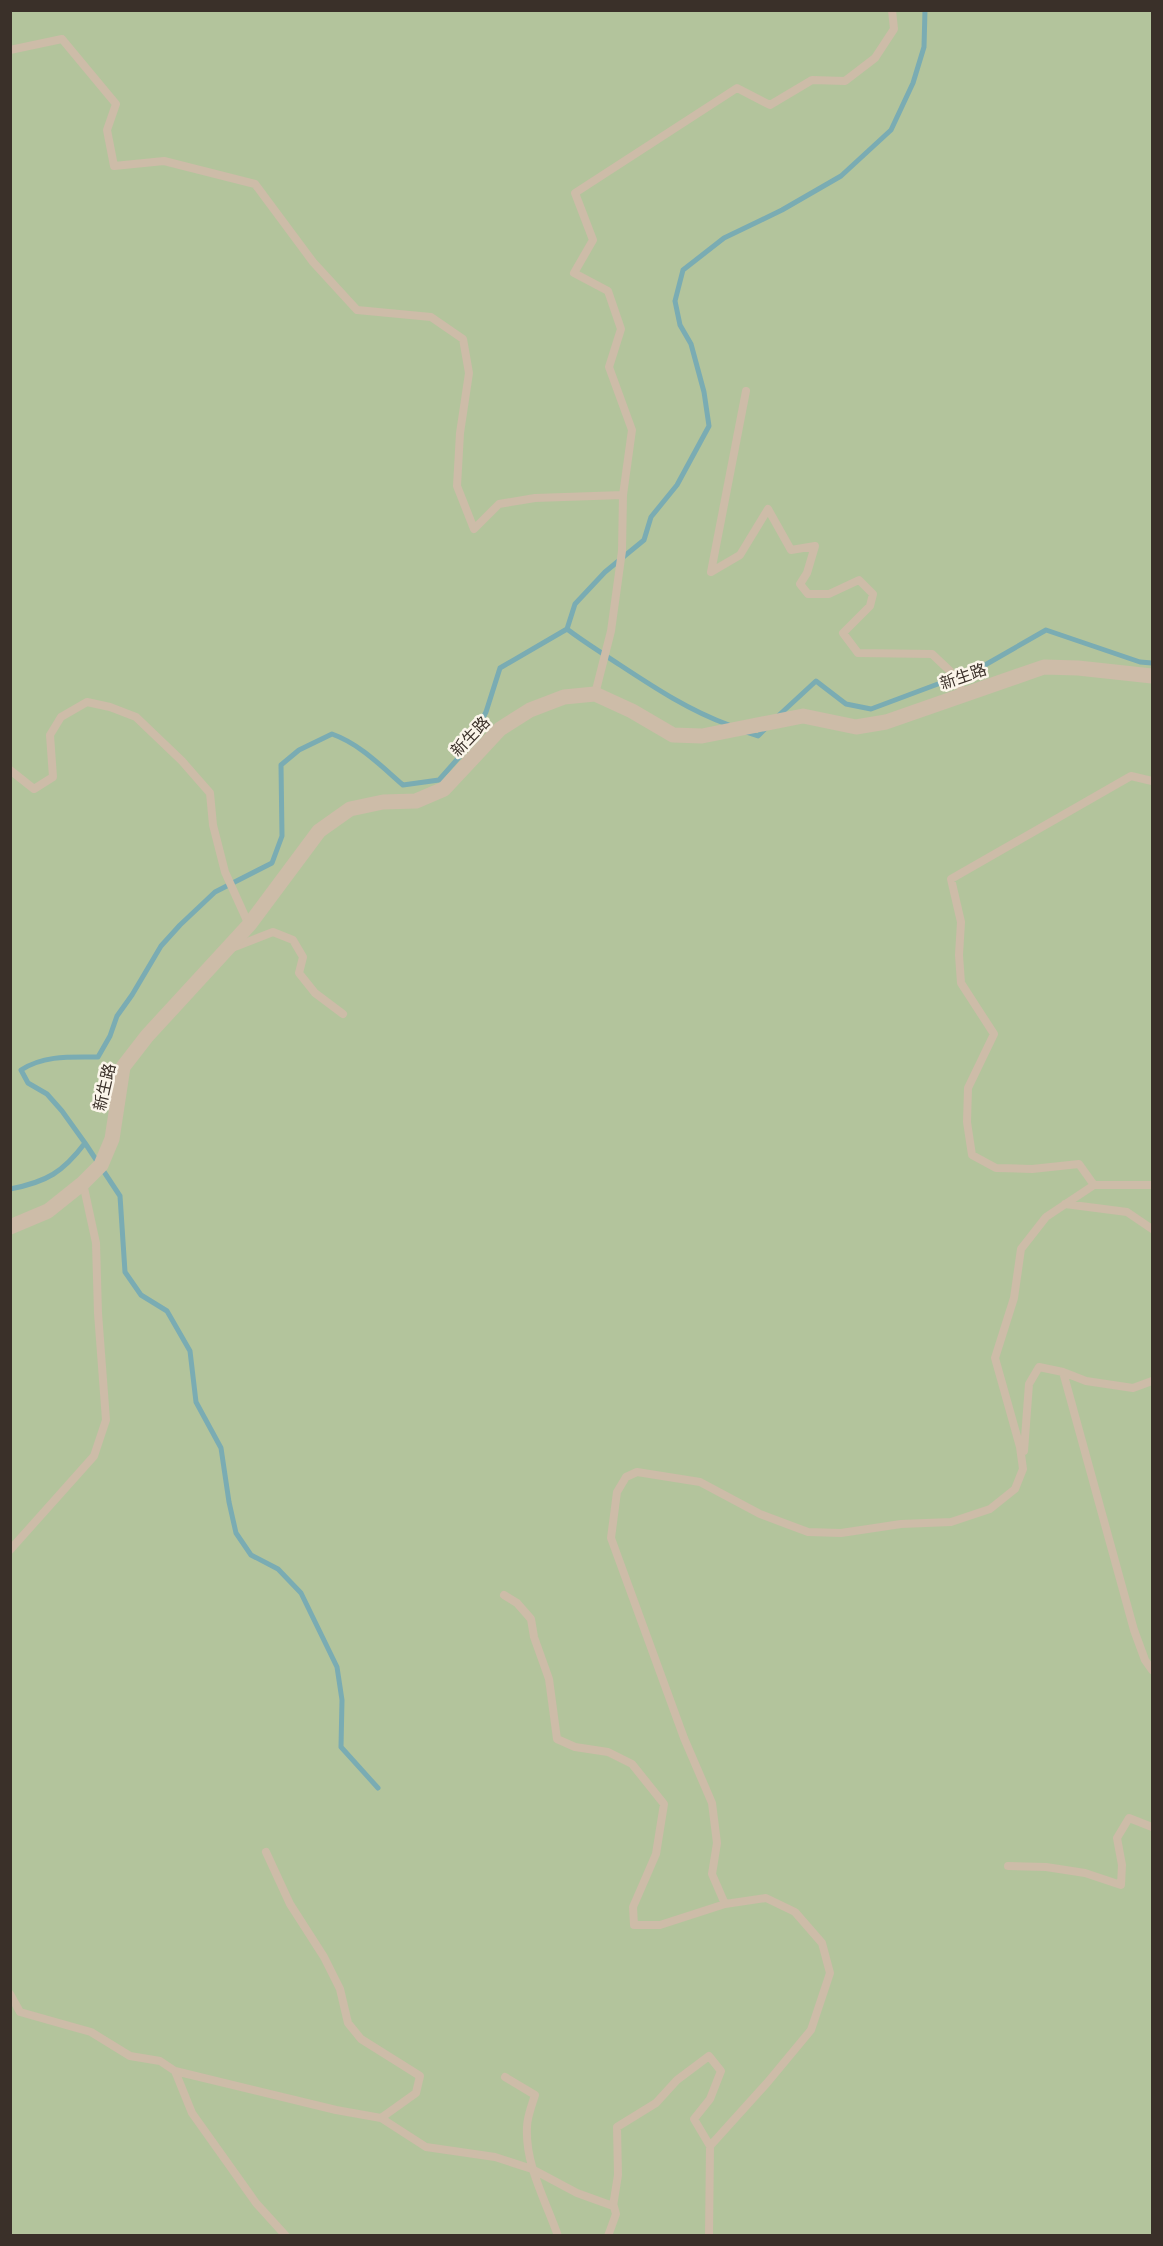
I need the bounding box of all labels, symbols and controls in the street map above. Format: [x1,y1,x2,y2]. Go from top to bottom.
street label: 新生路 [936,657,990,695]
street label: 新生路 [445,710,495,762]
street label: 新生路 [87,1061,121,1113]

